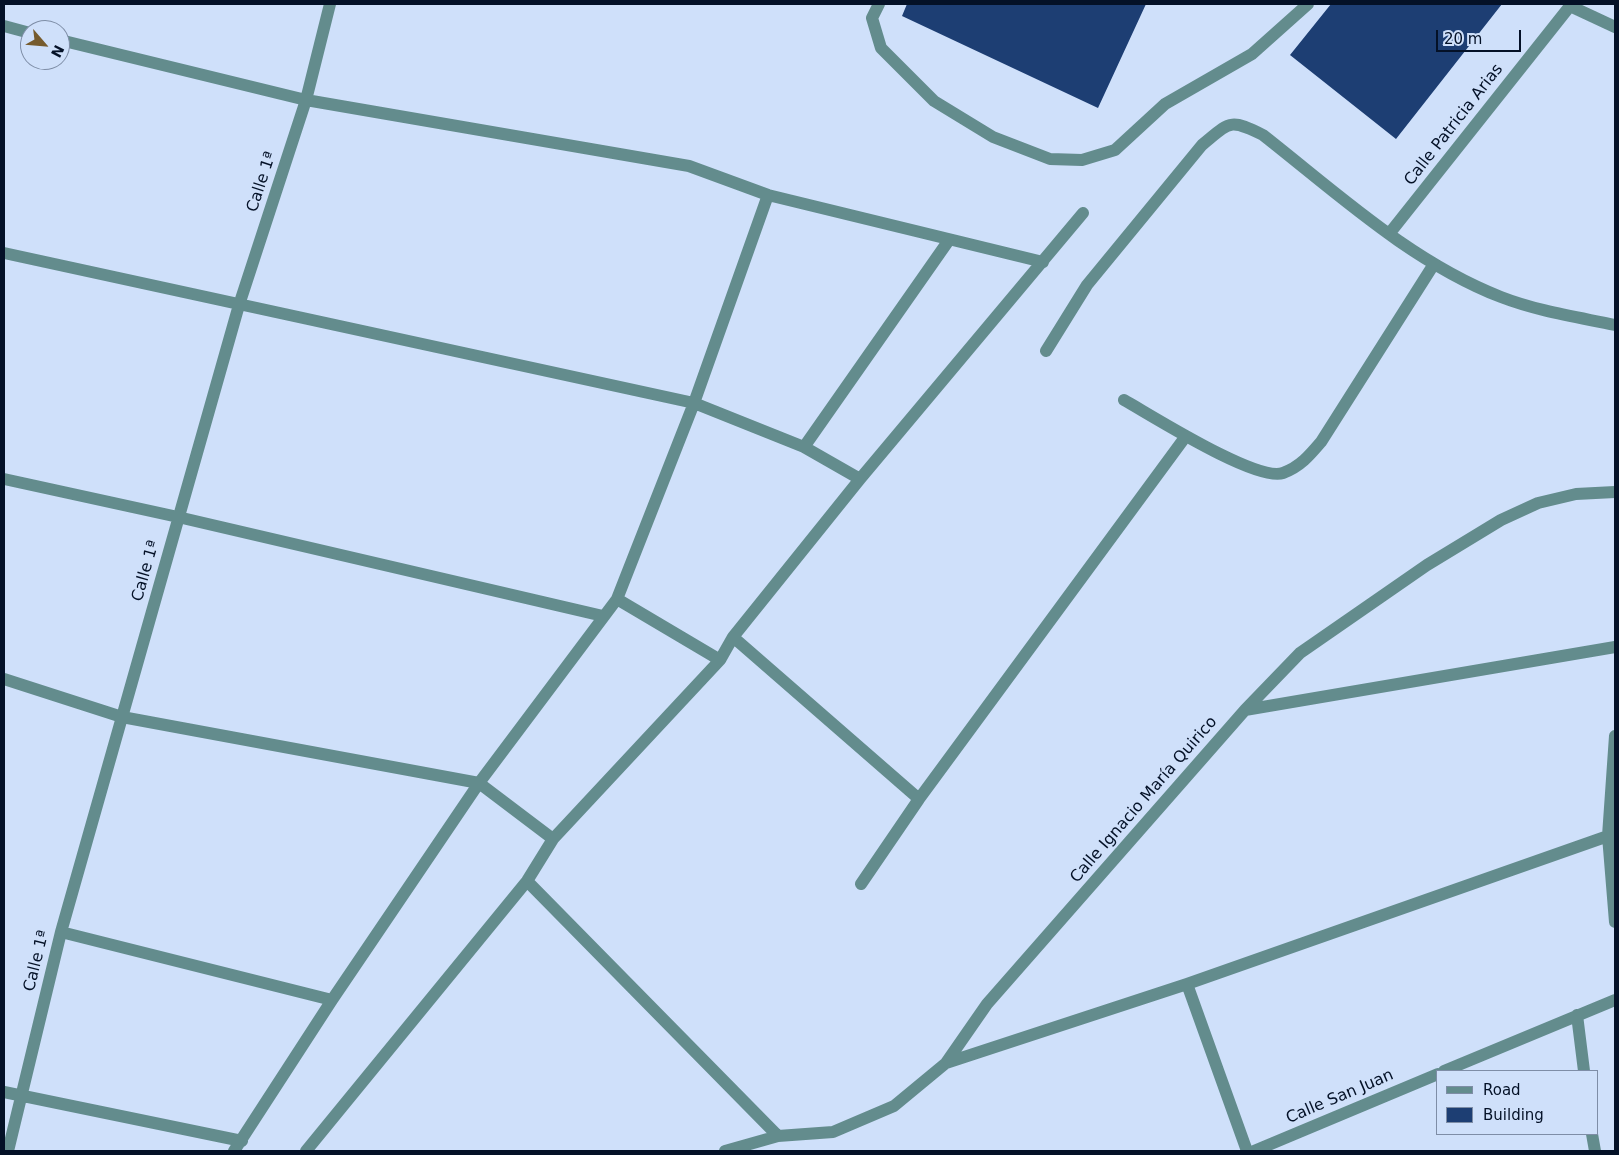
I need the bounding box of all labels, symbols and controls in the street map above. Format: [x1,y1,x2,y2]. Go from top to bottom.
north arrow [20,20,70,70]
scale bar [1439,20,1524,52]
text: 20 m [1444,30,1482,48]
text: N [48,43,67,60]
street label: Calle Patricia Arias [1401,60,1507,190]
street label: Calle 1ª [243,149,281,215]
street label: Calle 1ª [128,538,164,604]
street label: Calle Ignacio María Quirico [1067,713,1221,887]
street label: Calle 1ª [20,928,54,994]
street label: Calle San Juan [1283,1066,1397,1128]
legend [1436,1070,1599,1135]
text: Road [1483,1081,1521,1099]
text: Building [1483,1106,1544,1124]

